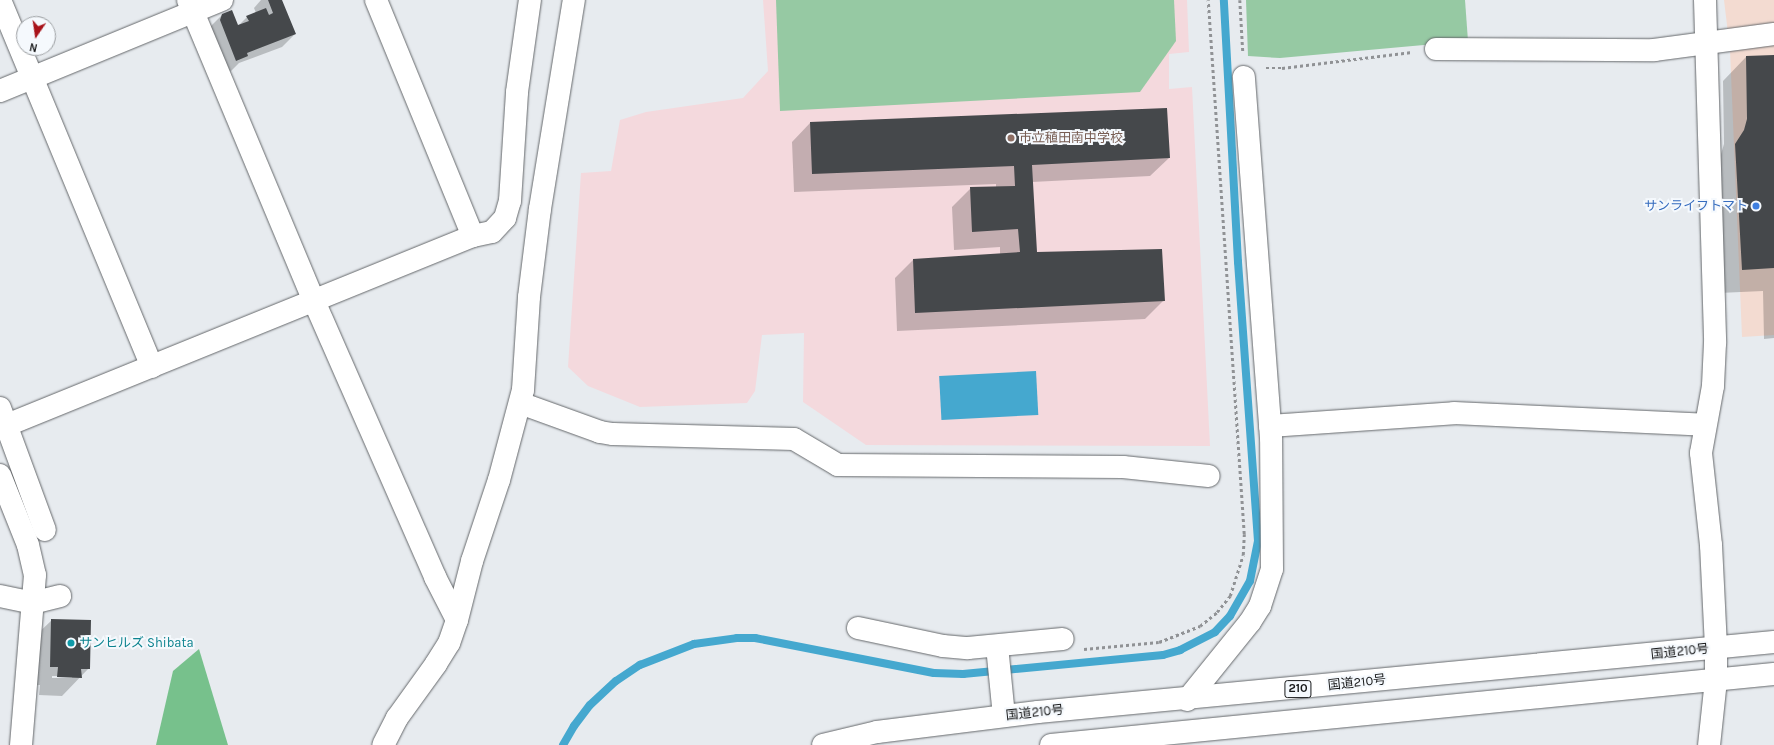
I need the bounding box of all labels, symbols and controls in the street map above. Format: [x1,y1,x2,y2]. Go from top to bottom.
north arrow [16,16,56,56]
text: N [28,40,39,54]
place label: 市立稙田南中学校 [1019,130,1123,146]
marker: 市立稙田南中学校 [1006,133,1016,143]
place label: サンライフトマト [1644,198,1748,214]
marker: サンライフトマト [1751,201,1761,211]
place label: サンヒルズ Shibata [79,635,194,651]
marker: サンヒルズ Shibata [66,638,76,648]
street label: 国道210号 [1650,641,1710,663]
street label: 国道210号 [1327,672,1387,694]
road number: 210 [1284,679,1312,699]
street label: 国道210号 [1005,702,1065,724]

